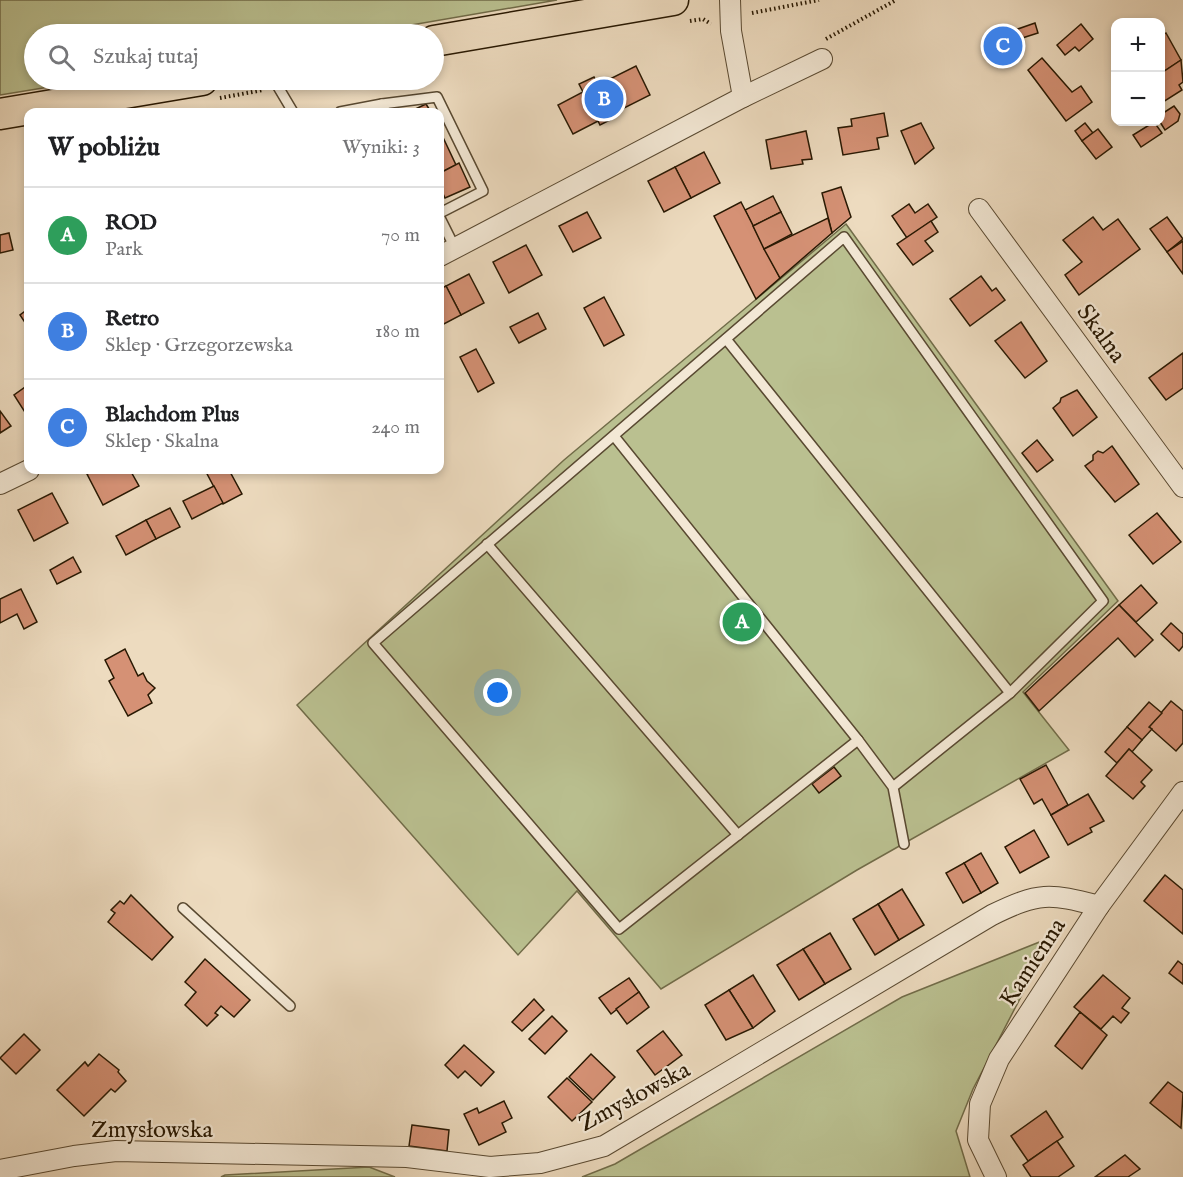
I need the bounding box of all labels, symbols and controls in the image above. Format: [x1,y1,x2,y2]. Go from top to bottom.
map controls [1111,18,1165,126]
button: + [1111,18,1165,72]
search box [24,24,444,90]
pin: C [984,24,1022,68]
icon: search [45,41,78,74]
text: Szukaj tutaj [93,43,198,71]
button: − [1111,72,1165,126]
pin: B [584,76,624,122]
text: W pobliżu [48,131,160,164]
text: Wyniki: 3 [342,135,420,160]
text: ROD [105,209,157,237]
text: A [61,223,74,248]
text: 70 m [381,223,420,248]
text: Park [105,237,143,262]
street label: Skalna [1069,298,1133,370]
text: Retro [105,305,159,333]
text: B [61,319,74,344]
text: 180 m [375,319,420,344]
text: Sklep · Grzegorzewska [105,333,293,358]
text: Blachdom Plus [105,401,239,429]
text: C [60,415,75,440]
text: 240 m [371,415,420,440]
text: Sklep · Skalna [105,429,219,454]
pin: A [722,600,762,644]
your location [483,678,512,707]
street label: Kamienna [993,912,1074,1013]
street label: Zmysłowska [574,1055,696,1140]
street label: Zmysłowska [91,1115,214,1146]

